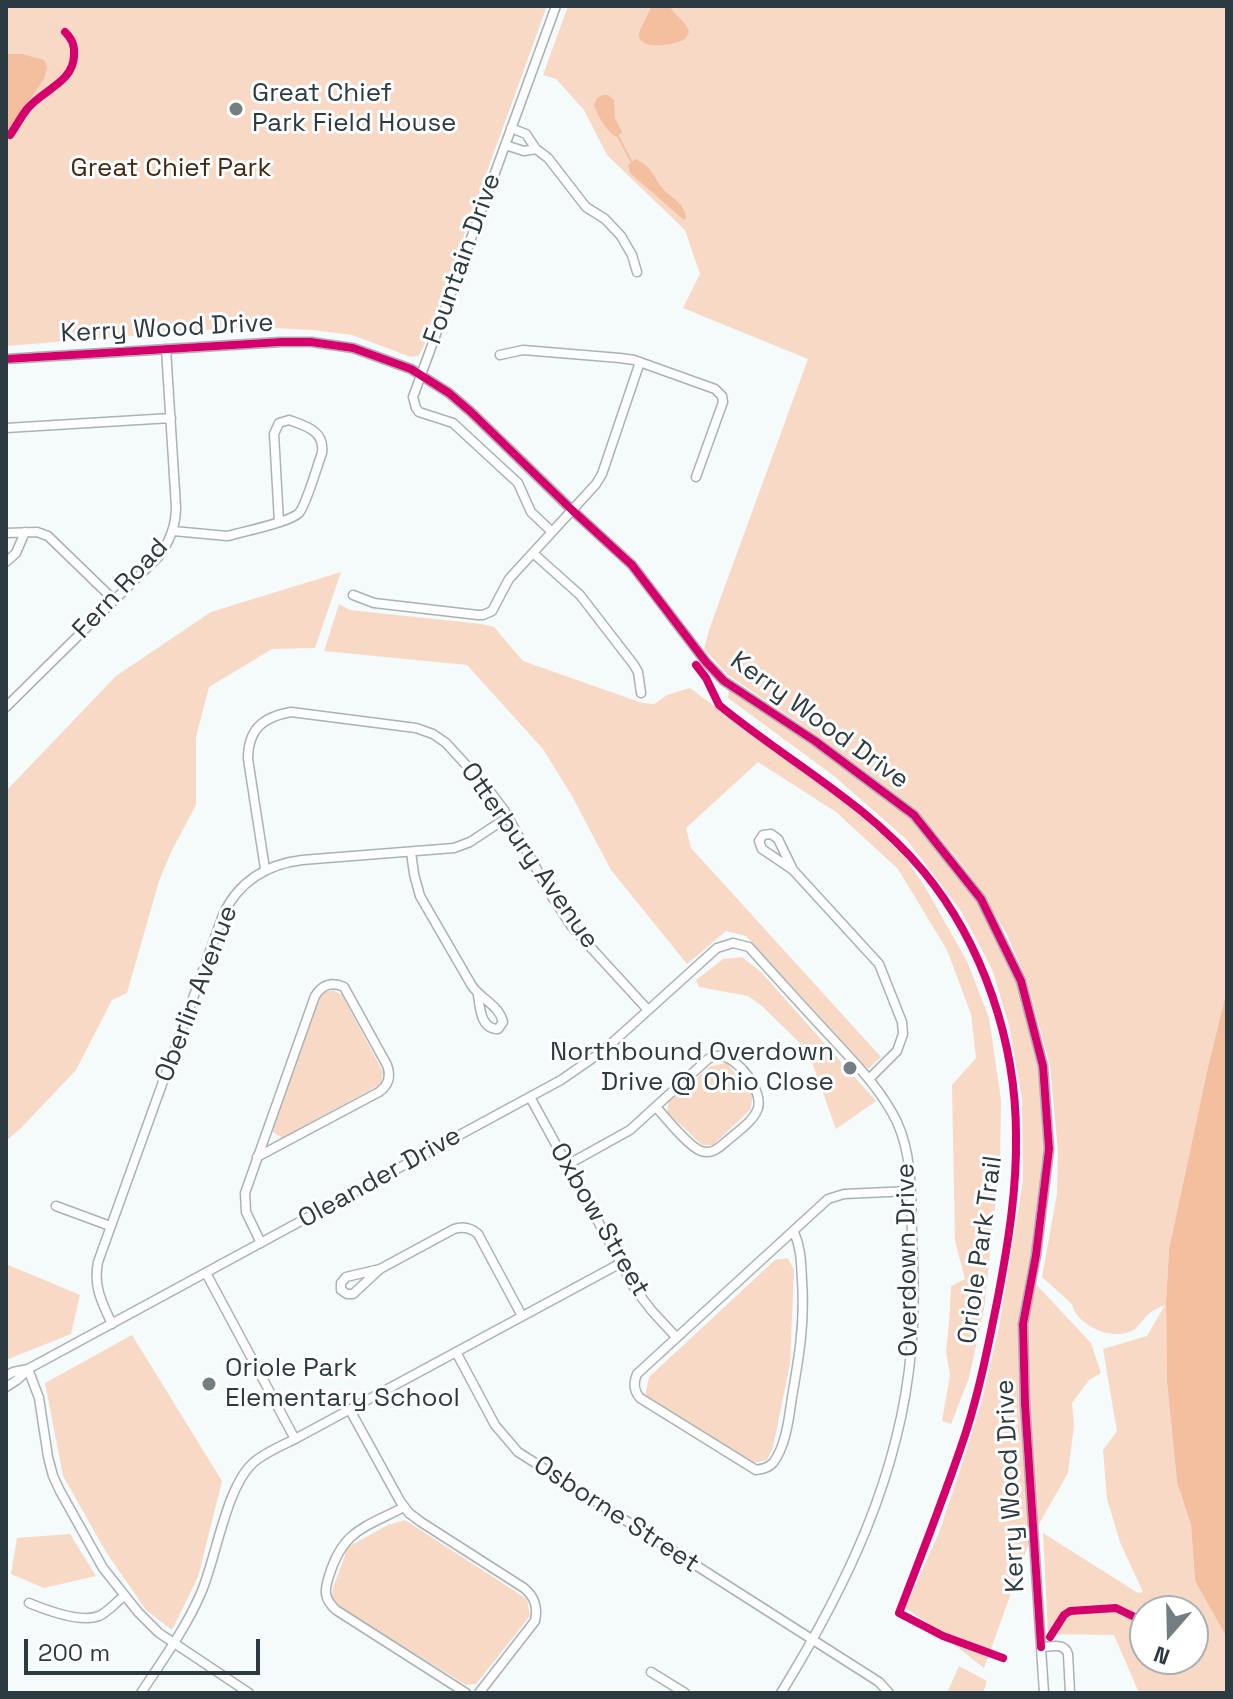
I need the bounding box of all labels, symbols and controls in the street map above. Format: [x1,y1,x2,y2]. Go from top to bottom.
place label: Great Chief Park Field House [252,78,456,140]
marker: Great Chief Park Field House [227,100,245,118]
park label: Great Chief Park [71,153,271,185]
street label: Fountain Drive [418,169,508,349]
street label: Kerry Wood Drive [60,308,274,350]
street label: Fern Road [67,532,175,646]
street label: Kerry Wood Drive [724,646,914,796]
street label: Otterbury Avenue [453,757,605,955]
street label: Oberlin Avenue [149,901,245,1087]
place label: Northbound Overdown Drive @ Ohio Close [550,1037,834,1098]
marker: Northbound Overdown Drive @ Ohio Close [841,1059,859,1077]
street label: Oleander Drive [293,1120,467,1236]
street label: Oxbow Street [542,1138,656,1302]
street label: Oriole Park Trail [952,1154,1010,1346]
street label: Overdown Drive [891,1163,925,1357]
place label: Oriole Park Elementary School [225,1353,460,1414]
marker: Oriole Park Elementary School [200,1375,218,1393]
street label: Kerry Wood Drive [990,1379,1032,1593]
street label: Osborne Street [527,1450,705,1580]
north arrow [1129,1595,1209,1675]
scale bar [28,1623,264,1673]
text: 200 m [38,1637,110,1668]
text: N [1150,1640,1173,1671]

